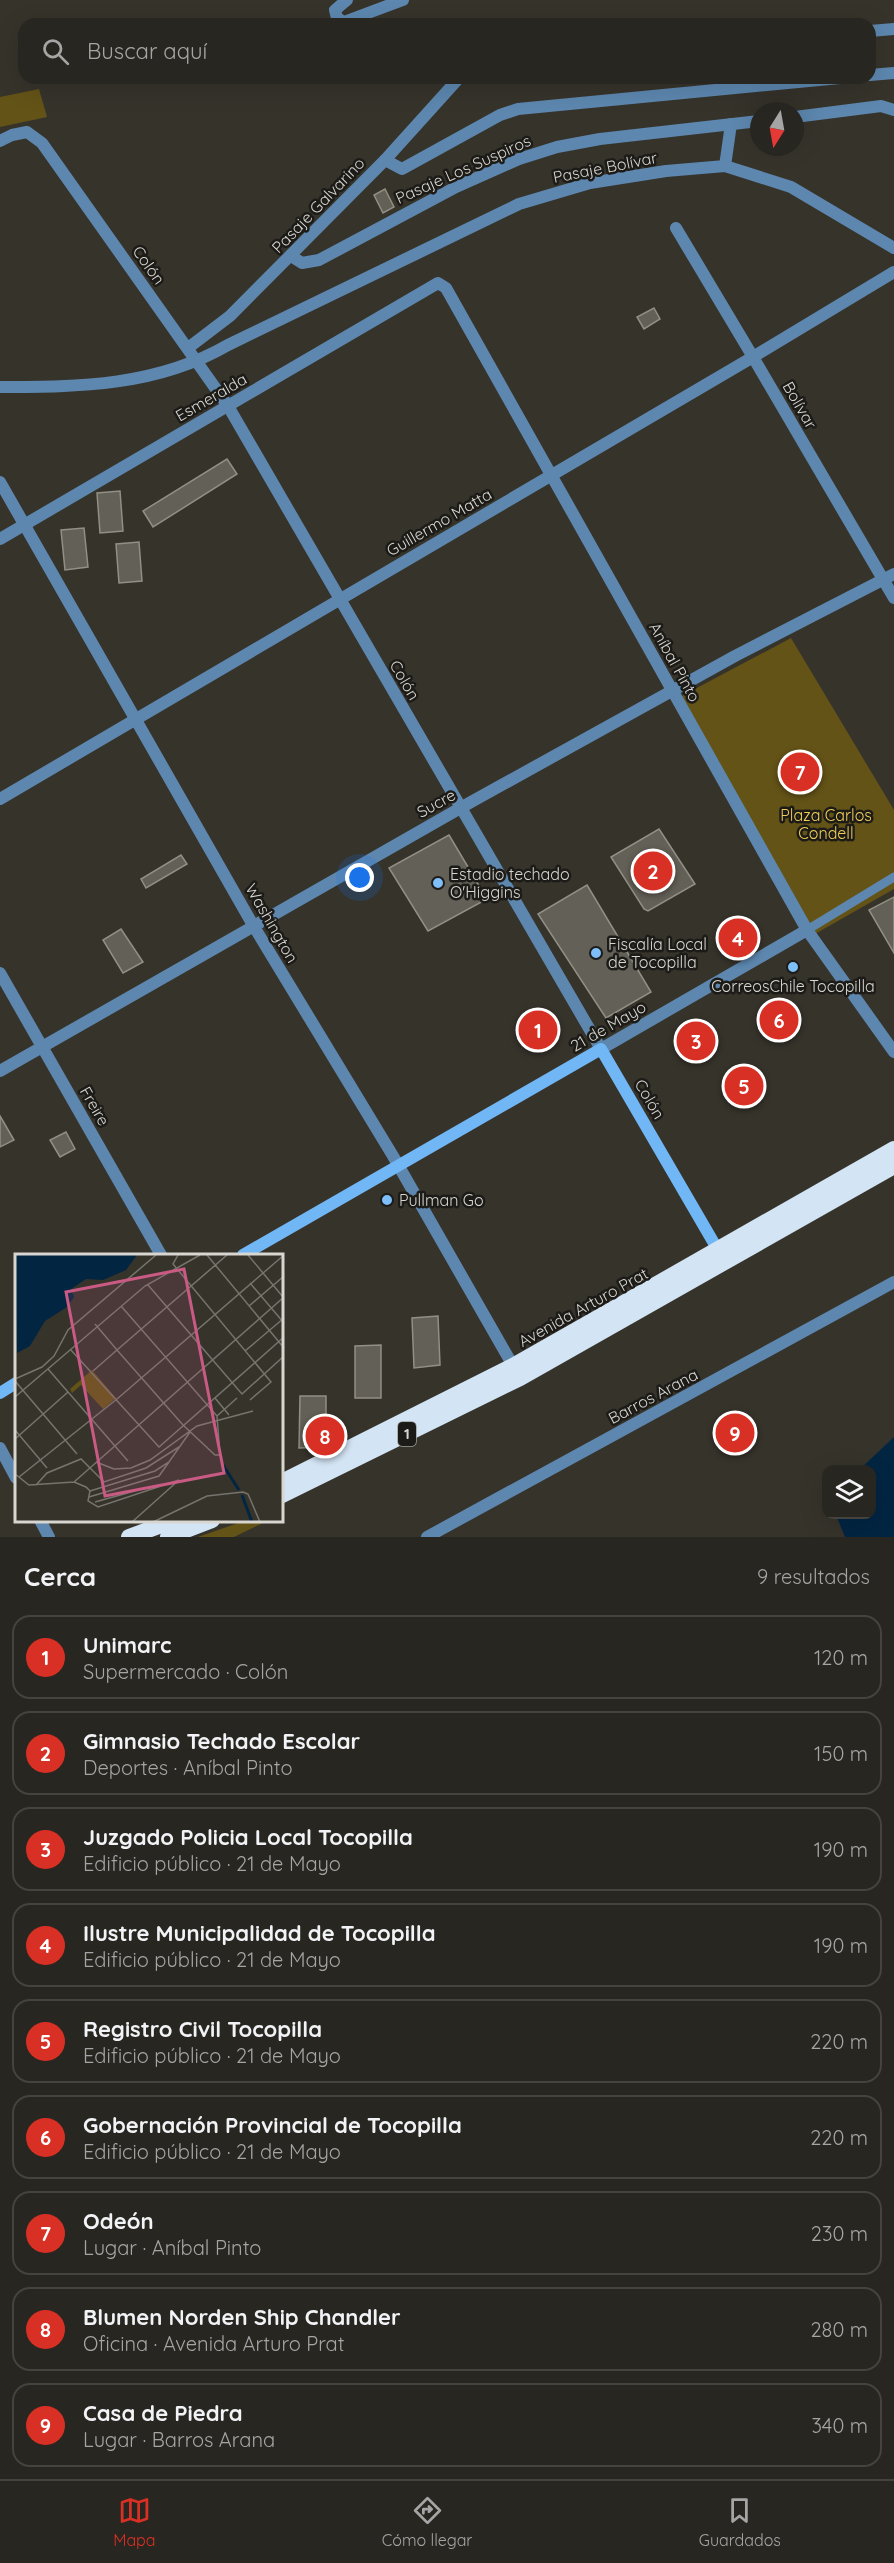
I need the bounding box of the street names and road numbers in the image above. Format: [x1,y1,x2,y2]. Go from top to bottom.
street label: Pasaje Los Suspiros [392,130,534,208]
street label: Pasaje Bolívar [551,147,659,187]
street label: Pasaje Galvarino [267,153,369,257]
street label: Colón [129,242,169,288]
street label: Esmeralda [172,369,250,425]
street label: Bolívar [778,378,822,432]
street label: Guillermo Matta [383,484,495,560]
street label: Aníbal Pinto [645,619,705,705]
street label: Colón [386,657,424,703]
street label: Sucre [413,784,459,822]
street label: Washington [241,880,303,966]
street label: 21 de Mayo [567,996,649,1056]
street label: Colón [631,1076,669,1122]
street label: Freire [76,1083,114,1129]
street label: Avenida Arturo Prat [515,1263,651,1351]
street label: Barros Arana [605,1364,701,1428]
road number: 1 [398,1422,416,1446]

